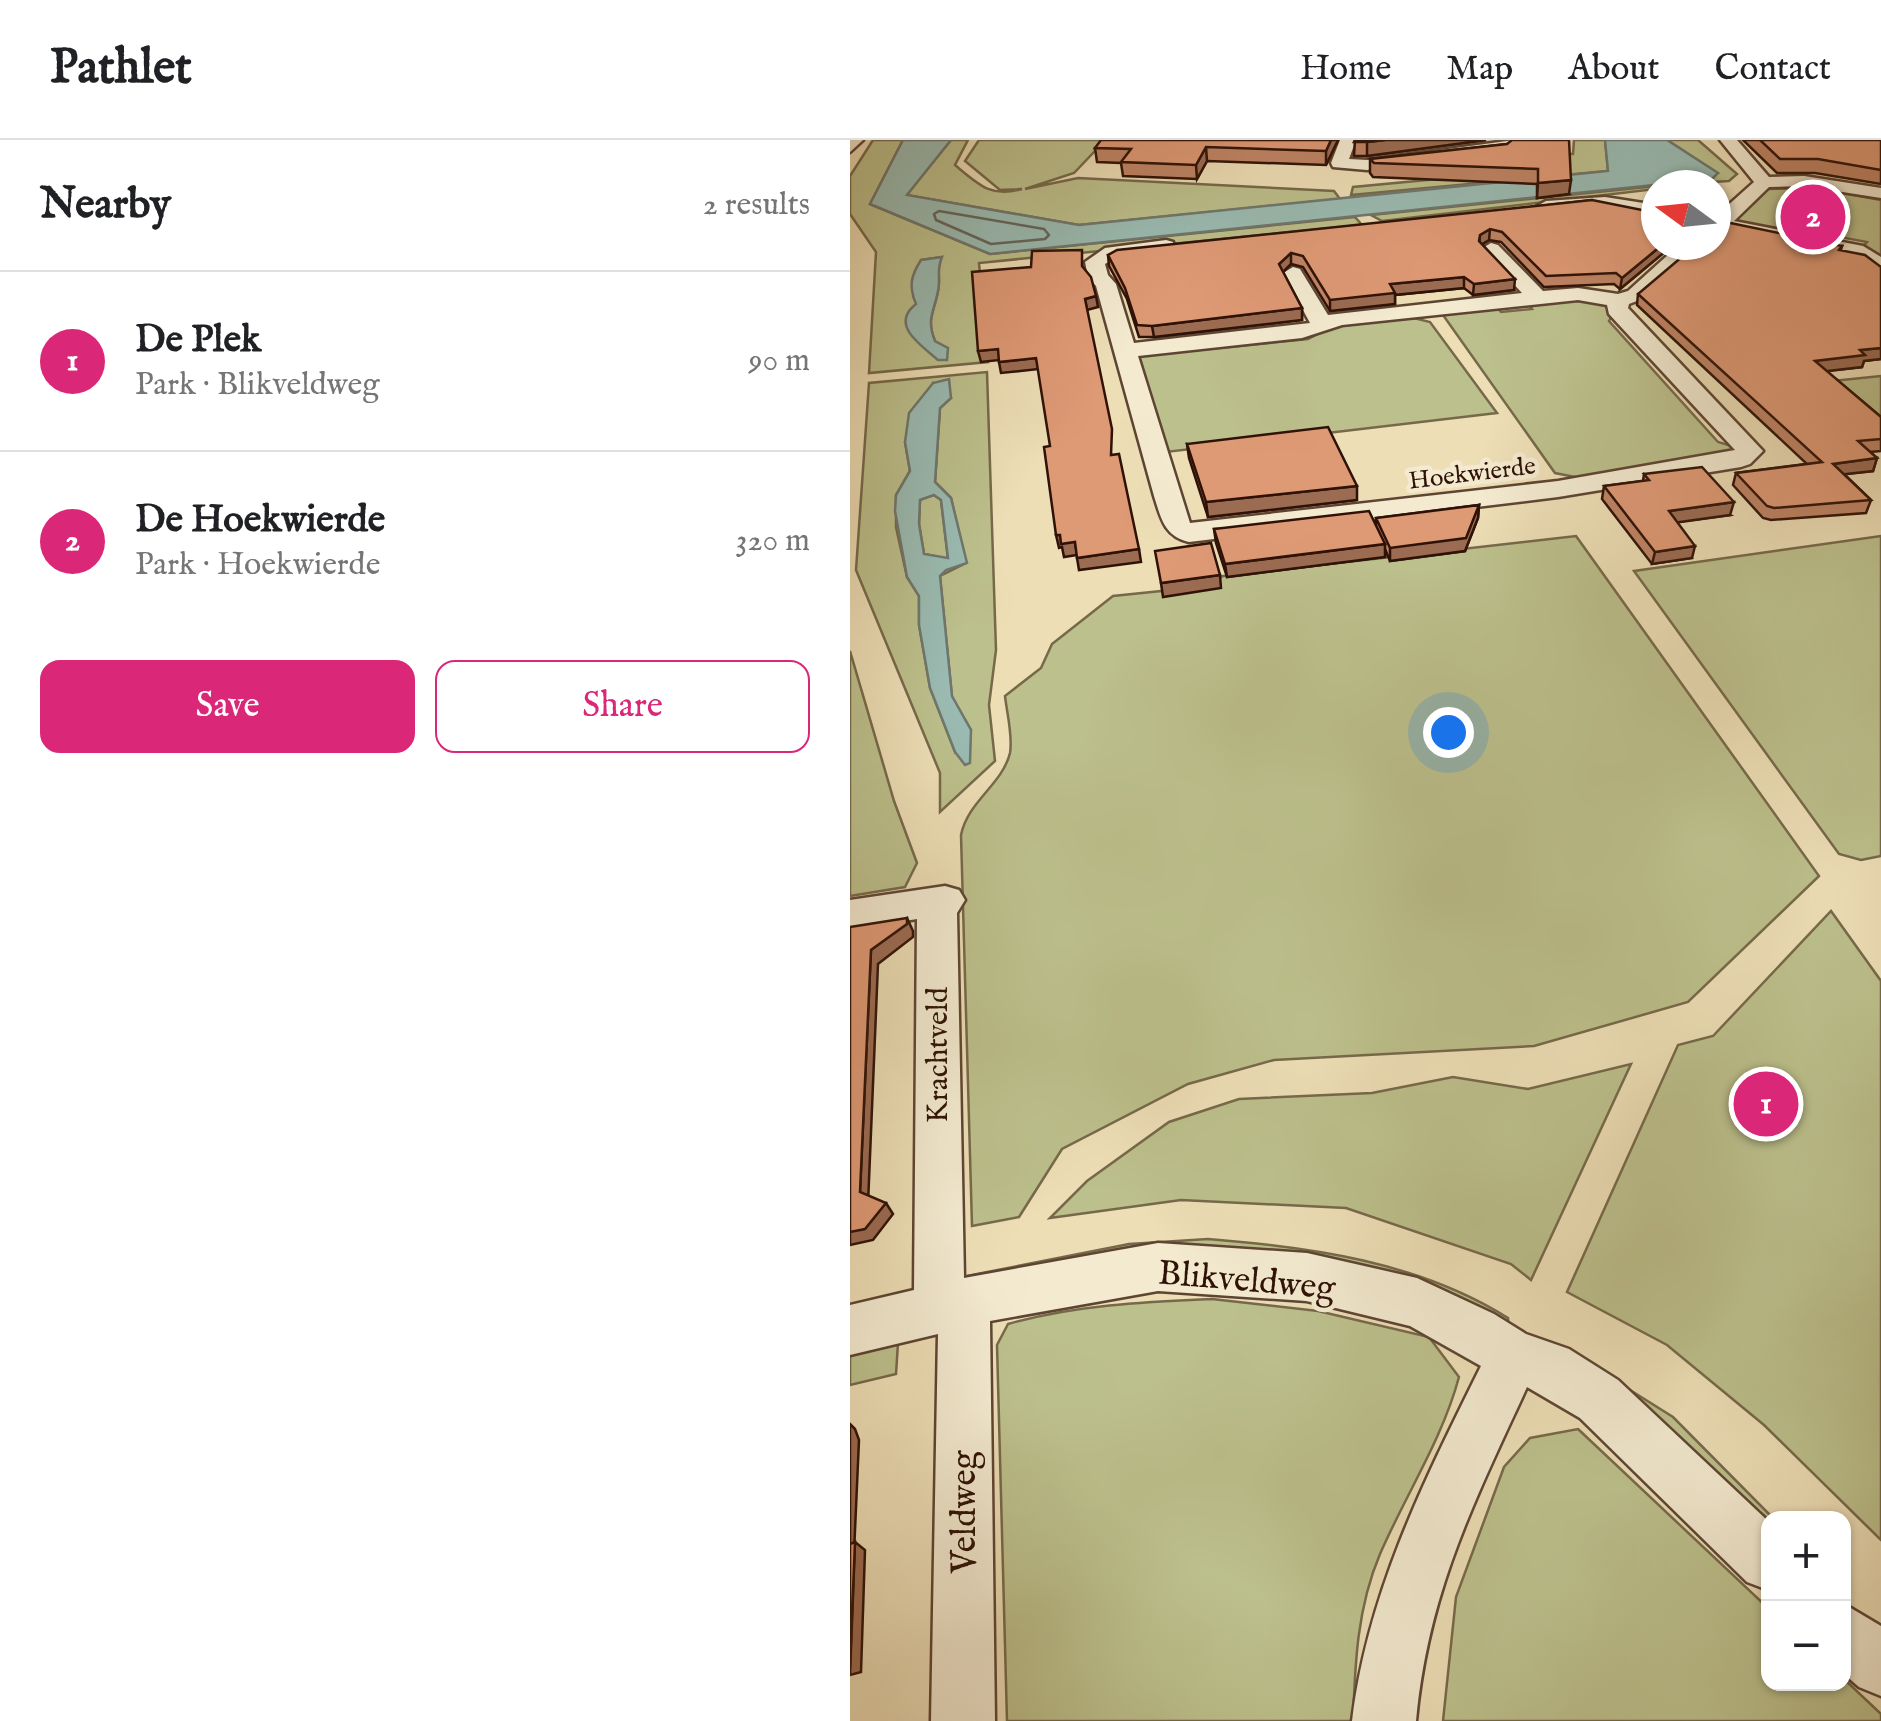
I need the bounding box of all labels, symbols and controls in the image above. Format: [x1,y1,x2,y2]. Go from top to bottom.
text: Pathlet [50,39,192,99]
text: Home [1300,47,1391,92]
text: Map [1446,47,1513,92]
text: About [1568,47,1660,92]
text: Contact [1715,47,1831,92]
north arrow [1641,170,1731,260]
text: Nearby [40,179,171,232]
pin: 2 [1780,180,1846,254]
text: 2 results [703,185,810,226]
text: De Plek [135,317,261,365]
text: 1 [67,341,78,382]
text: 90 m [749,341,810,382]
text: Park · Blikveldweg [135,365,380,406]
street label: Hoekwierde [1407,450,1538,498]
text: De Hoekwierde [135,497,385,545]
text: 2 [65,521,80,562]
text: 320 m [736,521,810,562]
text: Park · Hoekwierde [135,545,380,586]
button: Save [40,660,415,753]
button: Share [435,660,810,753]
your location [1423,707,1474,758]
street label: Krachtveld [920,986,958,1123]
pin: 1 [1734,1066,1798,1142]
street label: Blikveldweg [1156,1251,1338,1312]
street label: Veldweg [943,1450,988,1574]
map controls [1761,1511,1851,1691]
button: + [1761,1511,1851,1601]
button: − [1761,1601,1851,1691]

